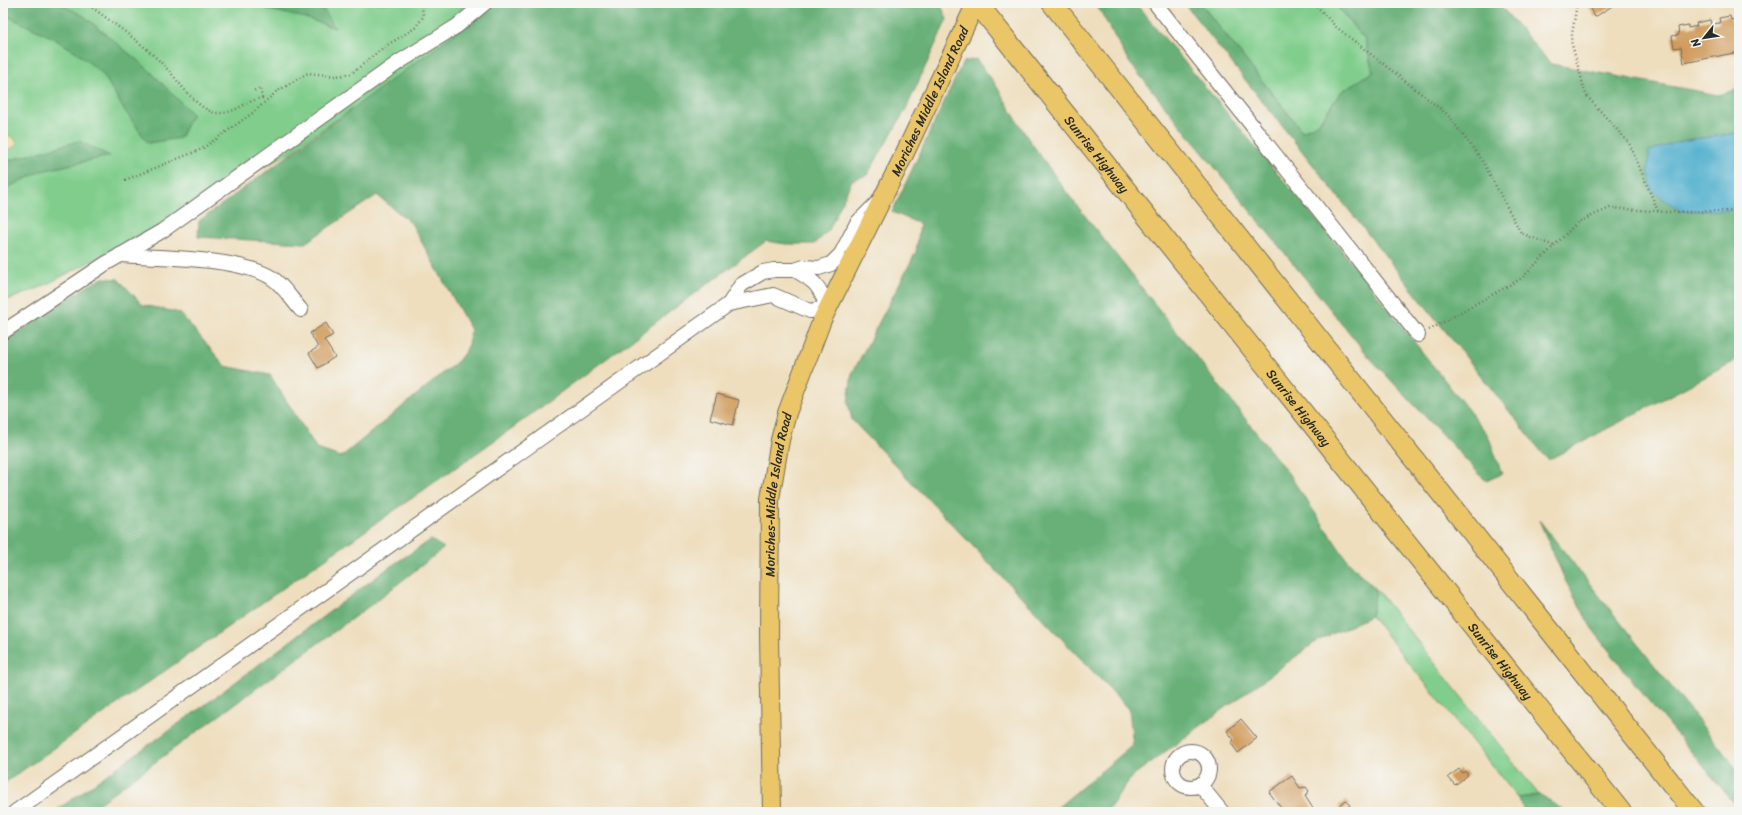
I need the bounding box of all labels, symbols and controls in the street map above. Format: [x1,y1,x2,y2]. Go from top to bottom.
north arrow [1684,18,1724,58]
street label: Moriches Middle Island Road [884,21,975,180]
text: N [1685,34,1706,52]
street label: Sunrise Highway [1059,110,1136,198]
street label: Sunrise Highway [1261,363,1338,452]
street label: Moriches-Middle Island Road [758,409,798,577]
street label: Sunrise Highway [1462,617,1539,705]

